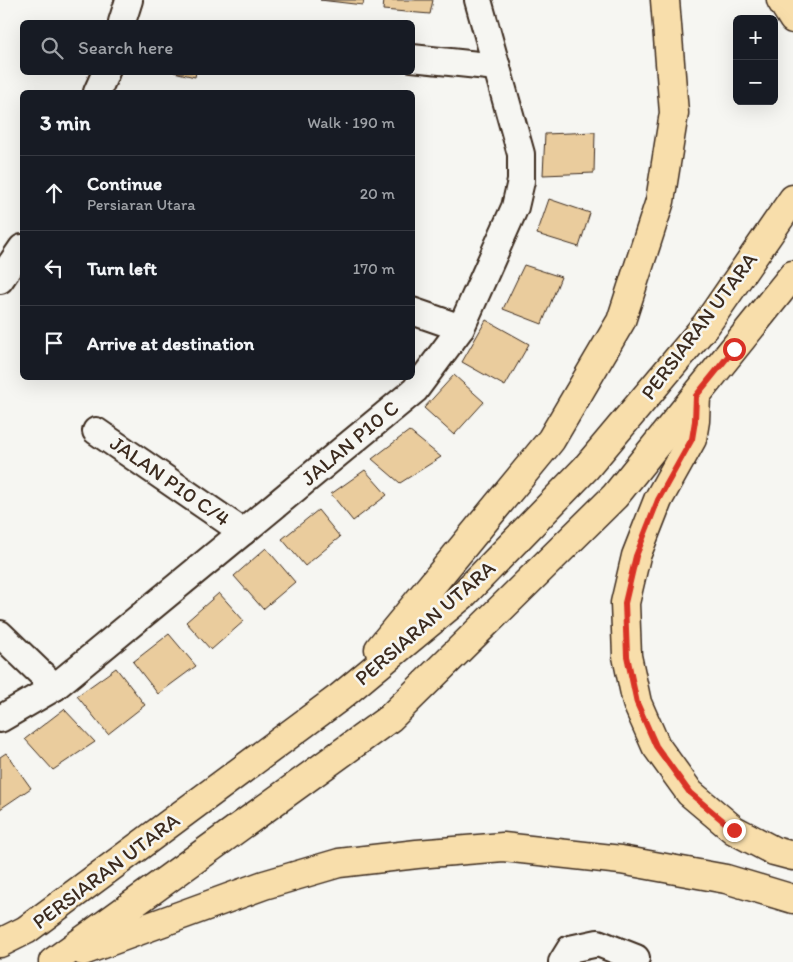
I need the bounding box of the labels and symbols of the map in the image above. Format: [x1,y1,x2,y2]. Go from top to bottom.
street label: PERSIARAN UTARA [635,247,762,404]
route start [723,338,746,361]
street label: JALAN P10 C [296,395,403,491]
street label: JALAN P10 C/4 [106,430,235,531]
street label: PERSIARAN UTARA [349,555,500,690]
street label: PERSIARAN UTARA [27,807,185,934]
route end [723,819,746,842]

